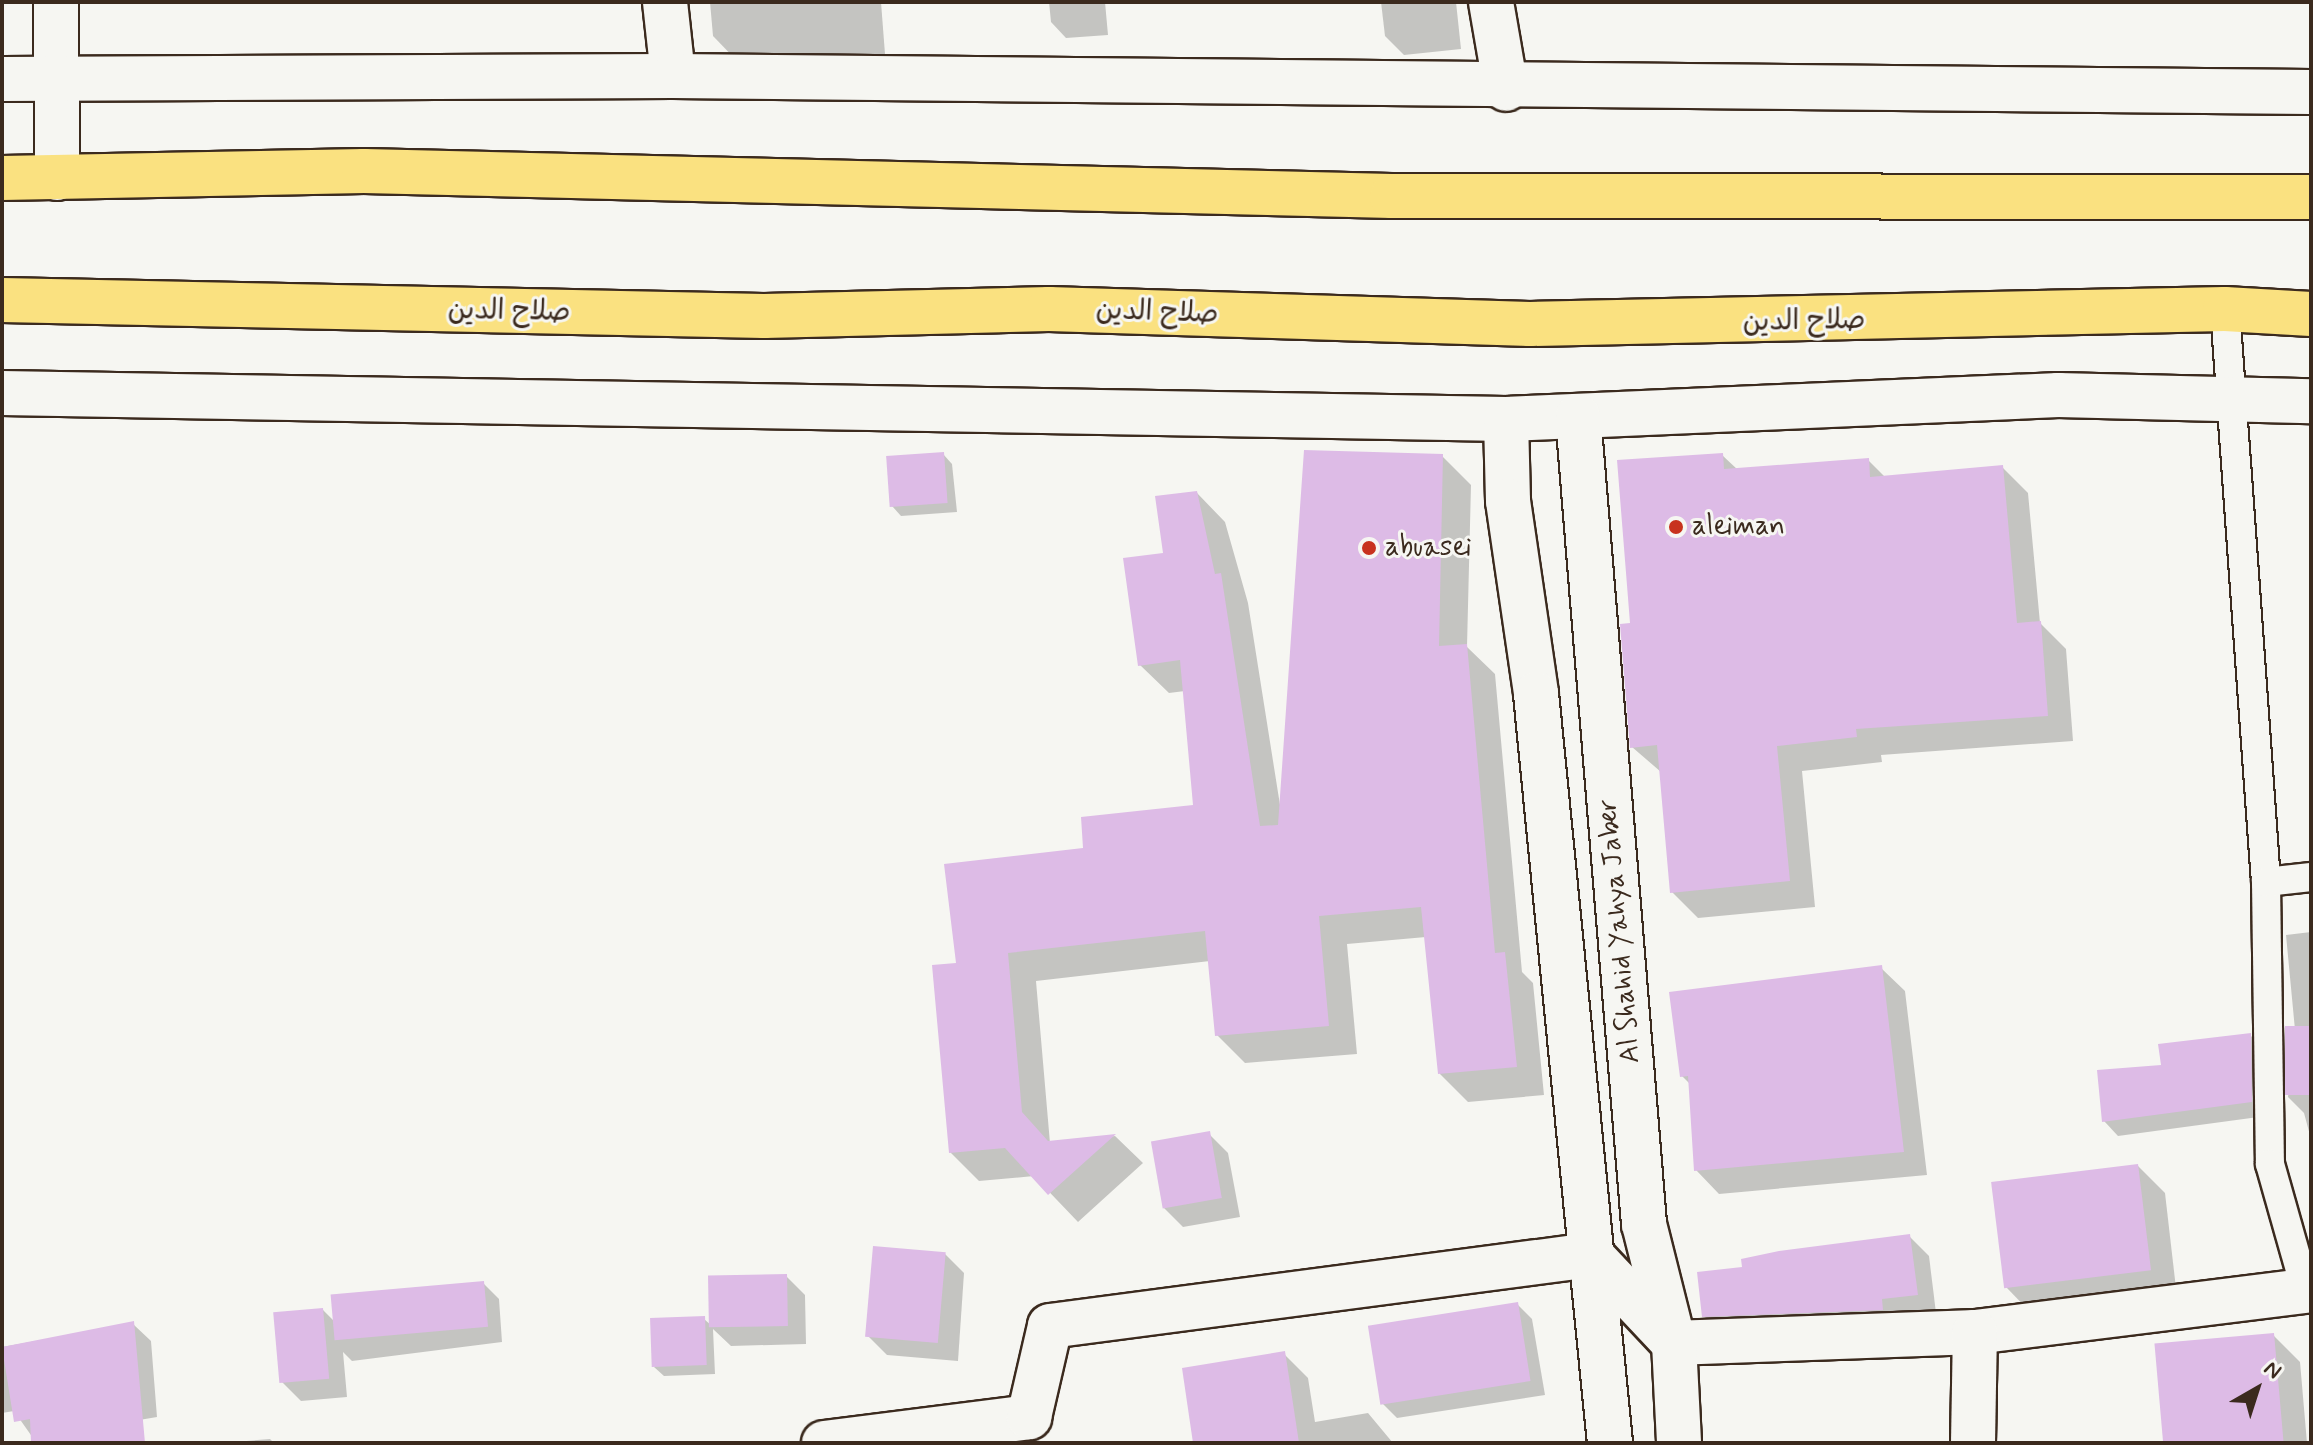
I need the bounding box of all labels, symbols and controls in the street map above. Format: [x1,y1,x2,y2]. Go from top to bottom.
street label: صلاح الدين [447,294,571,330]
street label: صلاح الدين [1095,294,1219,332]
street label: صلاح الدين [1742,304,1866,340]
place label: aleiman [1692,510,1785,544]
marker: aleiman [1667,518,1685,536]
place label: abuasei [1385,531,1472,565]
marker: abuasei [1360,539,1378,557]
street label: Al Shahid Yahya Jaber [1592,796,1648,1066]
north arrow [2217,1349,2297,1429]
text: N [2258,1355,2287,1386]

